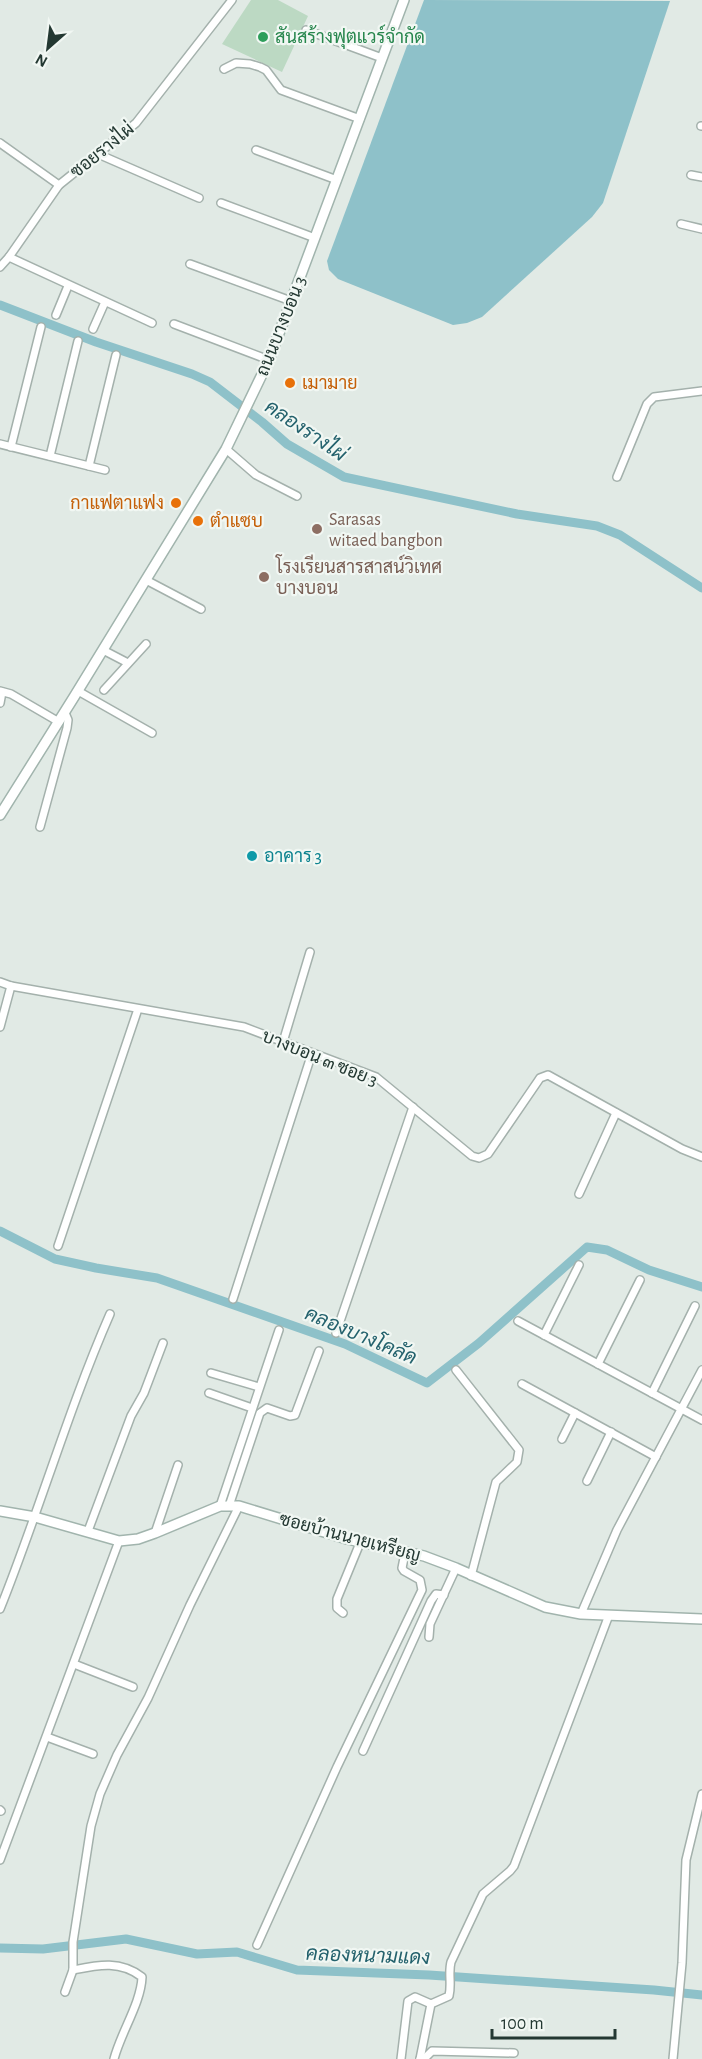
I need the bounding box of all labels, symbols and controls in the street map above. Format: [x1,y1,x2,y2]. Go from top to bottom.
north arrow [18,18,78,78]
place label: สันสร้างฟุตแวร์จำกัด [275,24,425,49]
marker: สันสร้างฟุตแวร์จำกัด [256,30,270,44]
text: N [33,51,50,70]
street label: ซอยรางไผ่ [64,116,138,182]
street label: ถนนบางบอน 3 [254,274,310,379]
place label: เมามาย [302,375,357,393]
marker: เมามาย [283,376,297,390]
water label: คลองรางไผ่ [261,393,353,466]
place label: กาแฟตาแฟง [70,494,164,513]
marker: กาแฟตาแฟง [169,496,183,510]
place label: ตำแซบ [210,511,263,531]
place label: Sarasas witaed bangbon [329,511,443,550]
marker: ตำแซบ [191,514,205,528]
marker: Sarasas witaed bangbon [310,522,324,536]
place label: โรงเรียนสารสาสน์วิเทศ บางบอน [275,554,442,598]
marker: โรงเรียนสารสาสน์วิเทศ บางบอน [257,570,271,584]
place label: อาคาร 3 [264,848,322,866]
marker: อาคาร 3 [245,849,259,863]
street label: บางบอน ๓ ซอย 3 [259,1028,380,1090]
water label: คลองบางโคลัด [302,1300,421,1368]
street label: ซอยบ้านนายเหรียญ [277,1506,424,1566]
water label: คลองหนามแดง [305,1944,430,1968]
scale bar [492,2002,615,2040]
text: 100 m [501,2015,544,2033]

